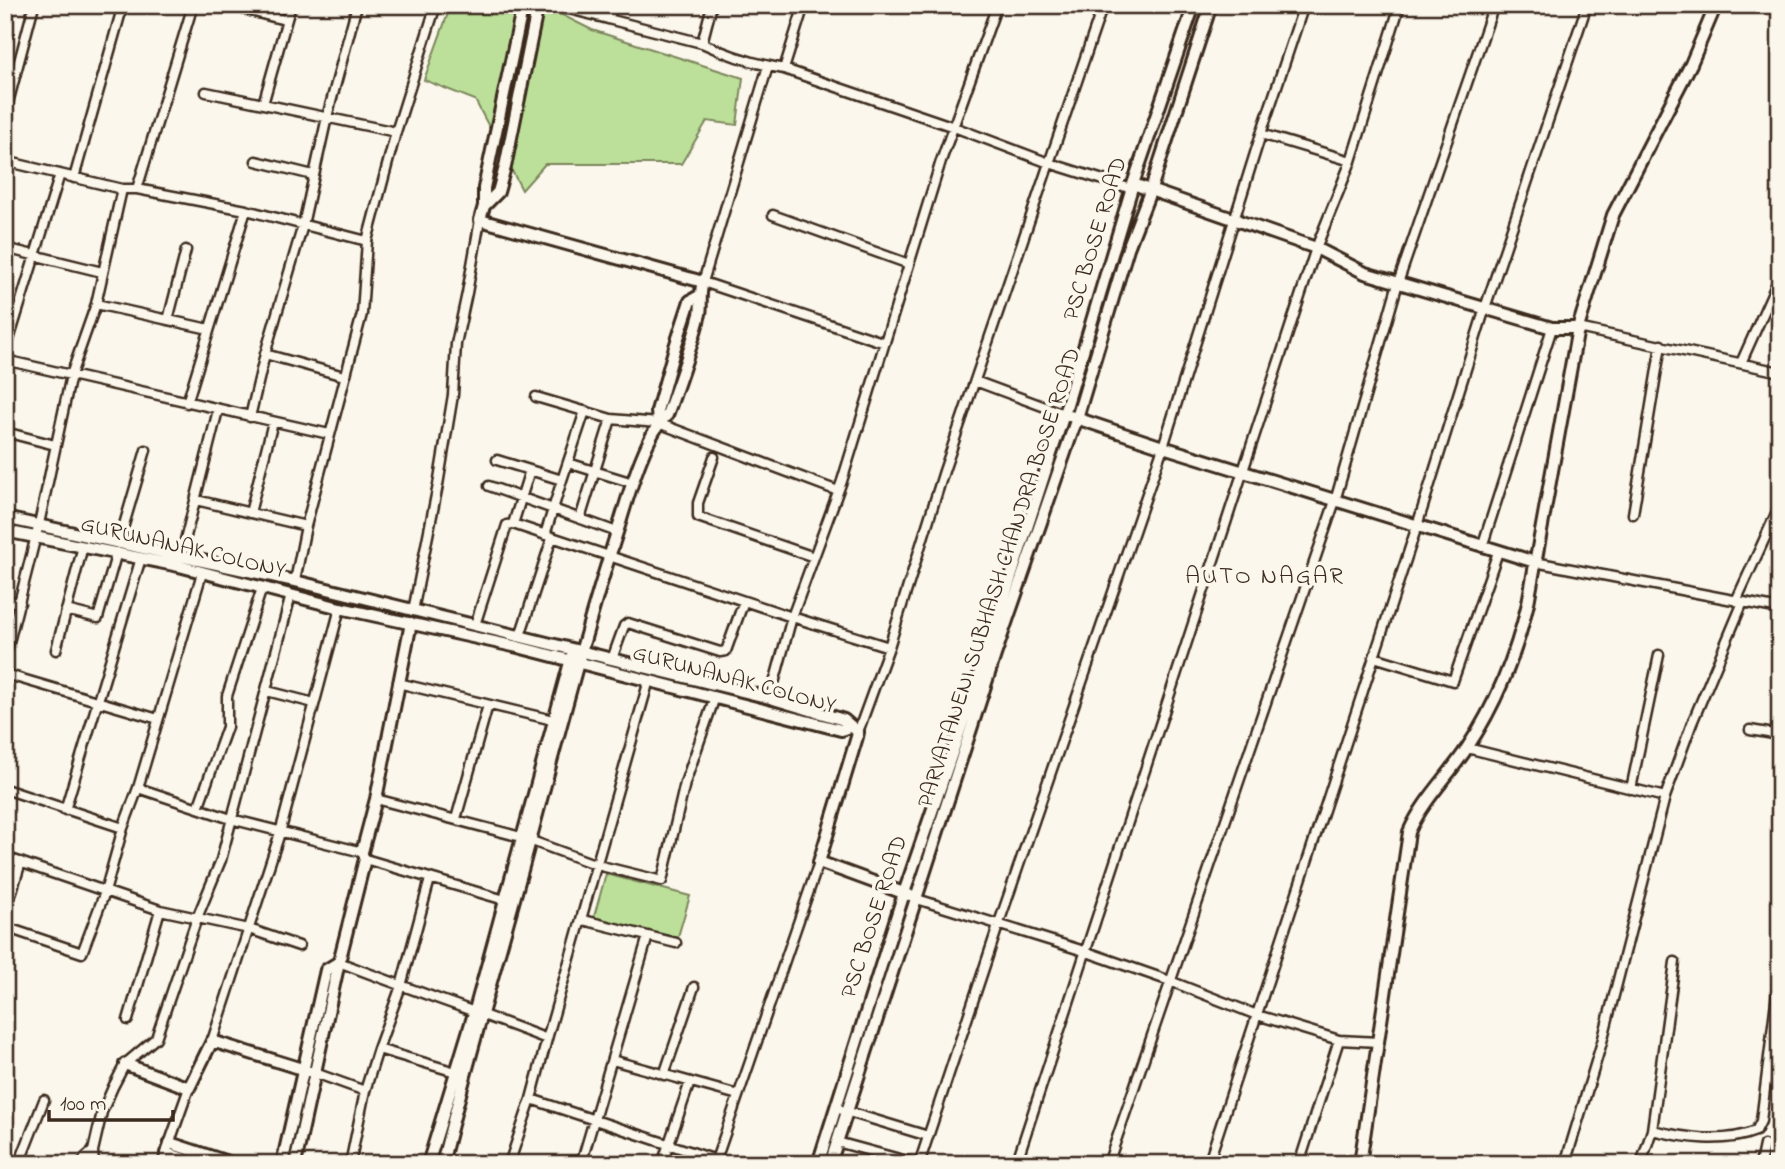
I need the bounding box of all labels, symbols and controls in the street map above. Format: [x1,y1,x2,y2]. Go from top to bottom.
street label: PSC BOSE ROAD [1055,153,1137,325]
street label: PARVATANENI SUBHASH CHANDRA BOSE ROAD [910,344,1090,812]
street label: GURUNANAK COLONY [77,508,289,588]
district label: AUTO NAGAR [1185,560,1345,595]
street label: GURUNANAK COLONY [629,637,840,723]
street label: PSC BOSE ROAD [833,831,917,1003]
scale bar [49,1078,173,1122]
text: 100 m [60,1090,106,1120]

